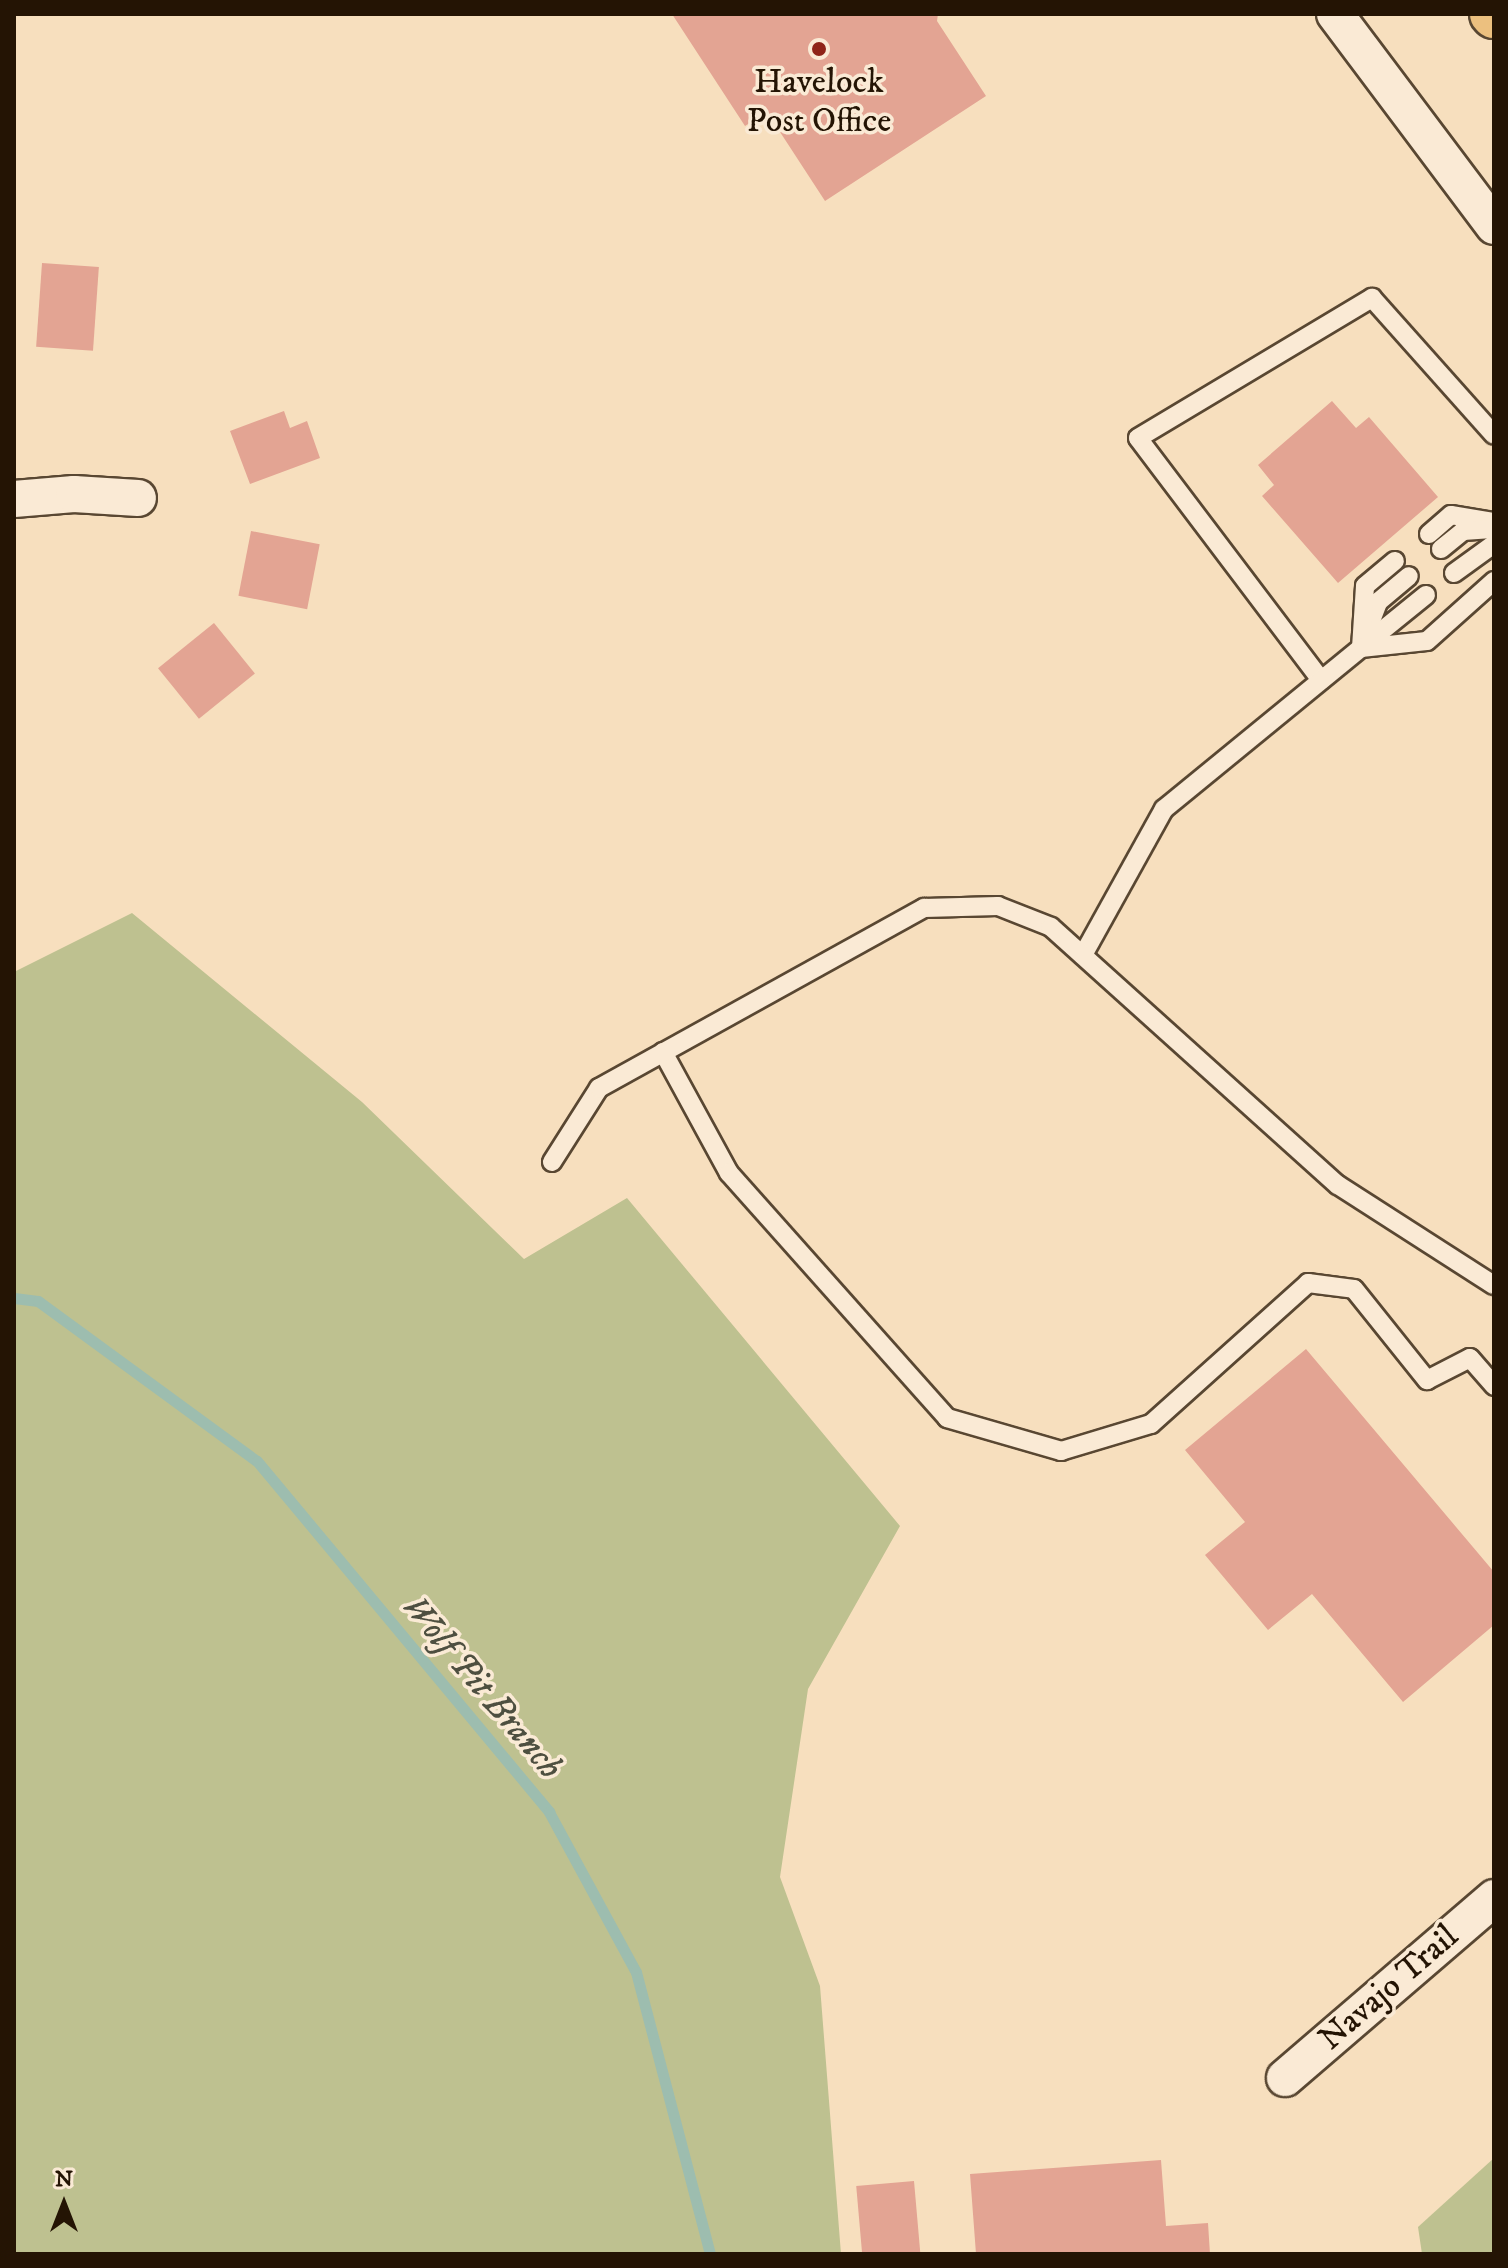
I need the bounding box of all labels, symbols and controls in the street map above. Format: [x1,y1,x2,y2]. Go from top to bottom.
marker: Havelock Post Office [810,40,828,58]
place label: Havelock Post Office [747,62,891,142]
water label: Wolf Pit Branch [392,1586,572,1788]
street label: Navajo Trail [1311,1916,1467,2060]
north arrow [24,2164,104,2244]
text: N [55,2166,73,2193]

